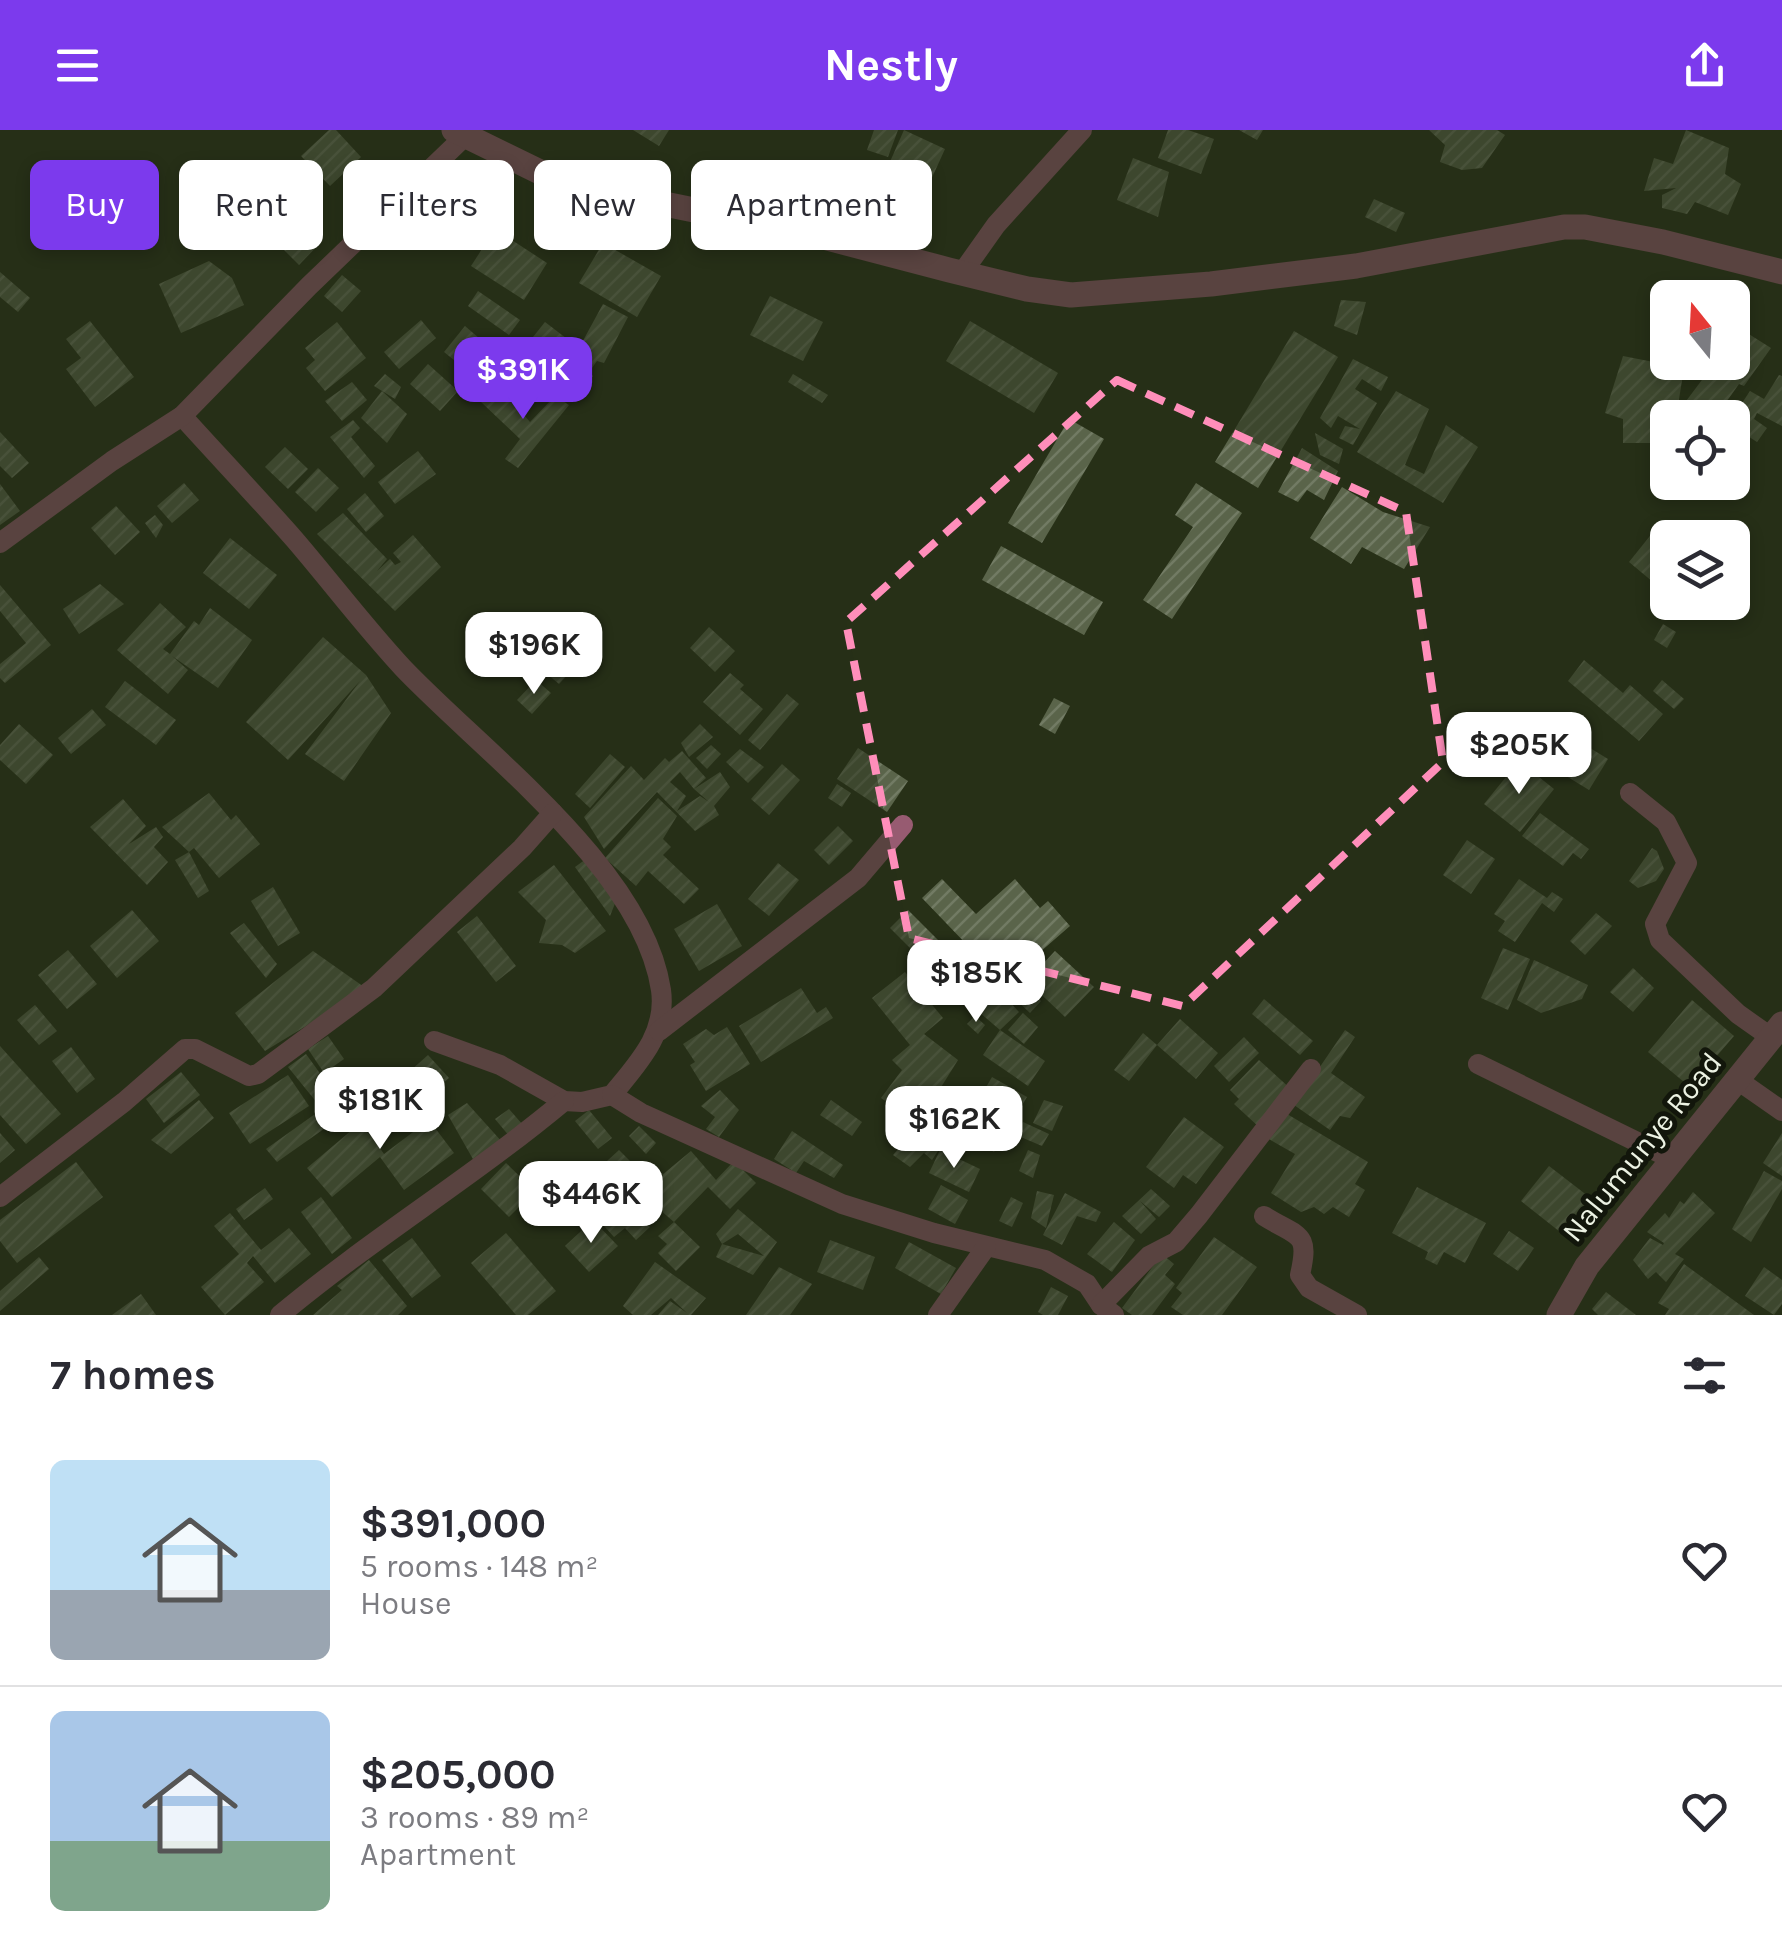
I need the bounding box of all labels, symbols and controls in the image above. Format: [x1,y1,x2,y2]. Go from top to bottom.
icon: menu [50,38,105,93]
icon: share [1677,38,1732,93]
text: Nestly [824,39,958,91]
chip: Buy [30,160,159,250]
chip: Rent [179,160,323,250]
chip: Filters [343,160,514,250]
chip: New [534,160,671,250]
chip: Apartment [691,160,932,250]
north arrow [1650,280,1750,380]
map controls [1650,280,1750,620]
pin: $391K [453,337,593,422]
text: $391K [476,351,570,388]
button: locate [1650,400,1750,500]
button: layers [1650,520,1750,620]
pin: $196K [464,612,604,697]
text: $196K [487,626,581,663]
pin: $205K [1449,712,1589,797]
text: $205K [1468,726,1570,763]
pin: $185K [906,940,1046,1025]
text: $185K [929,954,1023,991]
street label: Nalumunye Road [1555,1045,1729,1249]
pin: $181K [310,1067,450,1152]
text: $181K [337,1081,423,1118]
pin: $162K [884,1086,1024,1171]
text: $162K [907,1100,1001,1137]
pin: $446K [521,1161,661,1246]
text: $446K [541,1175,641,1212]
icon: filters [1677,1348,1732,1403]
text: 7 homes [50,1350,216,1400]
text: $391,000 [360,1498,546,1548]
icon: home [130,1500,250,1620]
icon: heart [1677,1533,1732,1588]
text: 5 rooms · 148 m² [360,1548,598,1585]
text: House [360,1585,452,1622]
text: $205,000 [360,1749,556,1799]
icon: home [130,1751,250,1871]
icon: heart [1677,1784,1732,1839]
text: 3 rooms · 89 m² [360,1799,589,1836]
text: Apartment [360,1836,516,1873]

